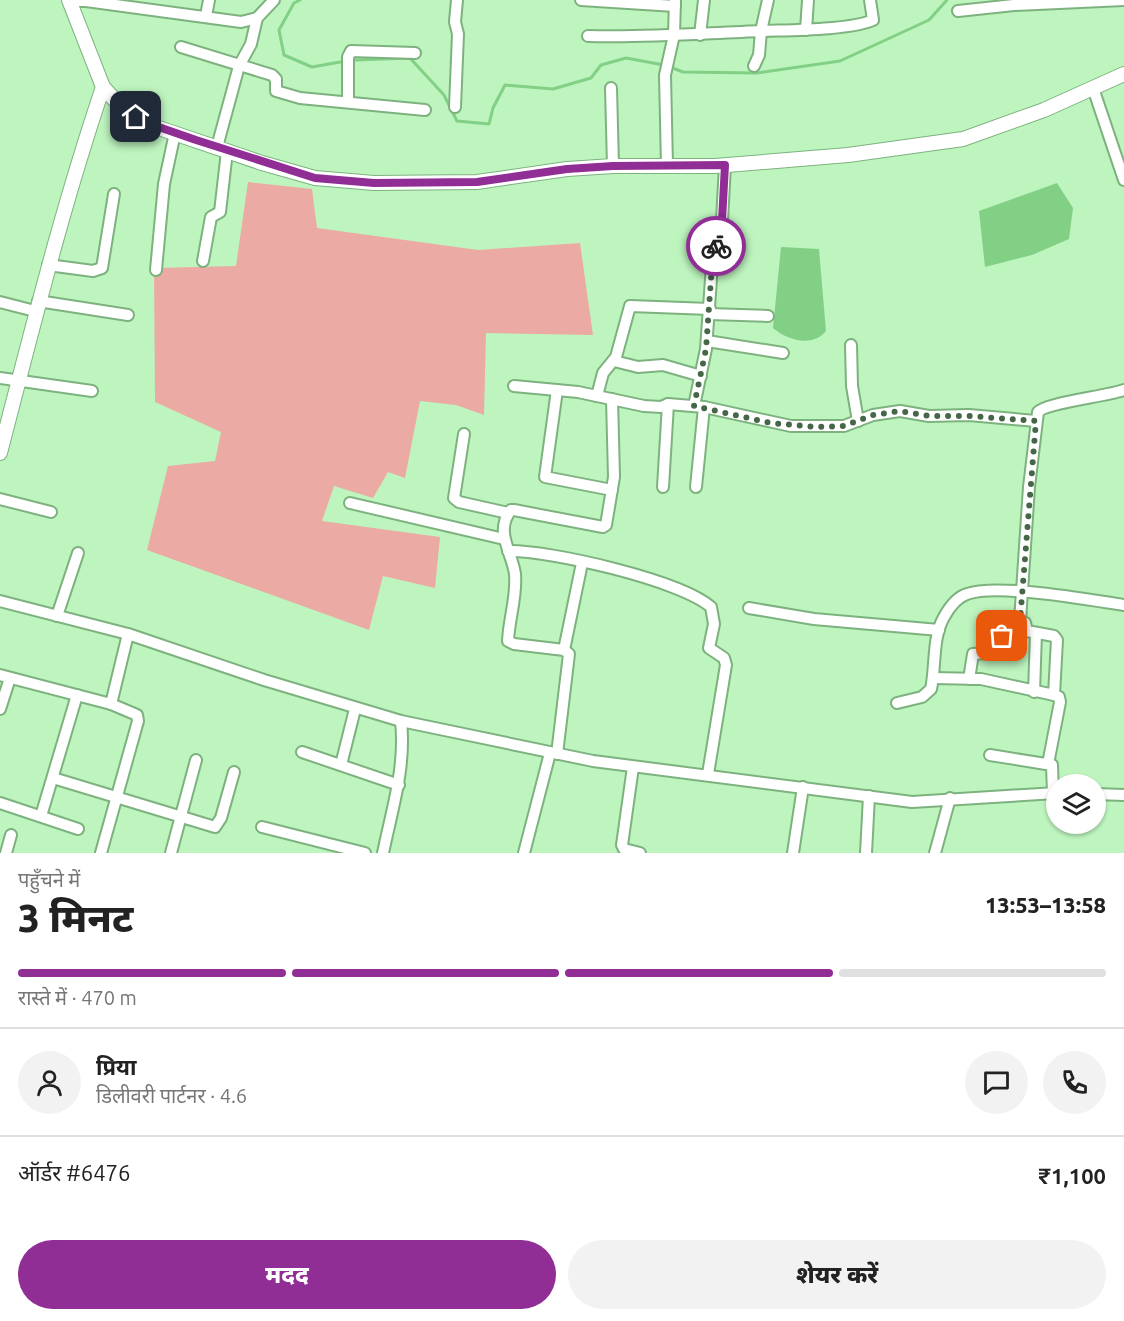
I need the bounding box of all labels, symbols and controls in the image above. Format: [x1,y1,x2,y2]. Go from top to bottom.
pin [110,91,161,142]
icon: home [119,100,152,133]
courier [686,216,746,276]
icon: bike [700,230,733,263]
pin [976,610,1027,661]
icon: bag [985,619,1018,652]
map controls [1046,774,1106,834]
button: layers [1046,774,1106,834]
text: पहुँचने में [18,868,80,891]
text: 13:53–13:58 [985,892,1106,917]
text: 3 मिनट [18,896,133,939]
text: रास्ते में · 470 m [18,986,137,1009]
button: person [18,1051,81,1114]
button: chat [965,1051,1028,1114]
button: phone [1043,1051,1106,1114]
text: प्रिया [96,1054,136,1079]
text: डिलीवरी पार्टनर · 4.6 [96,1084,247,1107]
text: ऑर्डर #6476 [18,1160,130,1185]
text: ₹1,100 [1039,1163,1106,1188]
button: मदद [18,1240,556,1309]
button: शेयर करें [568,1240,1106,1309]

